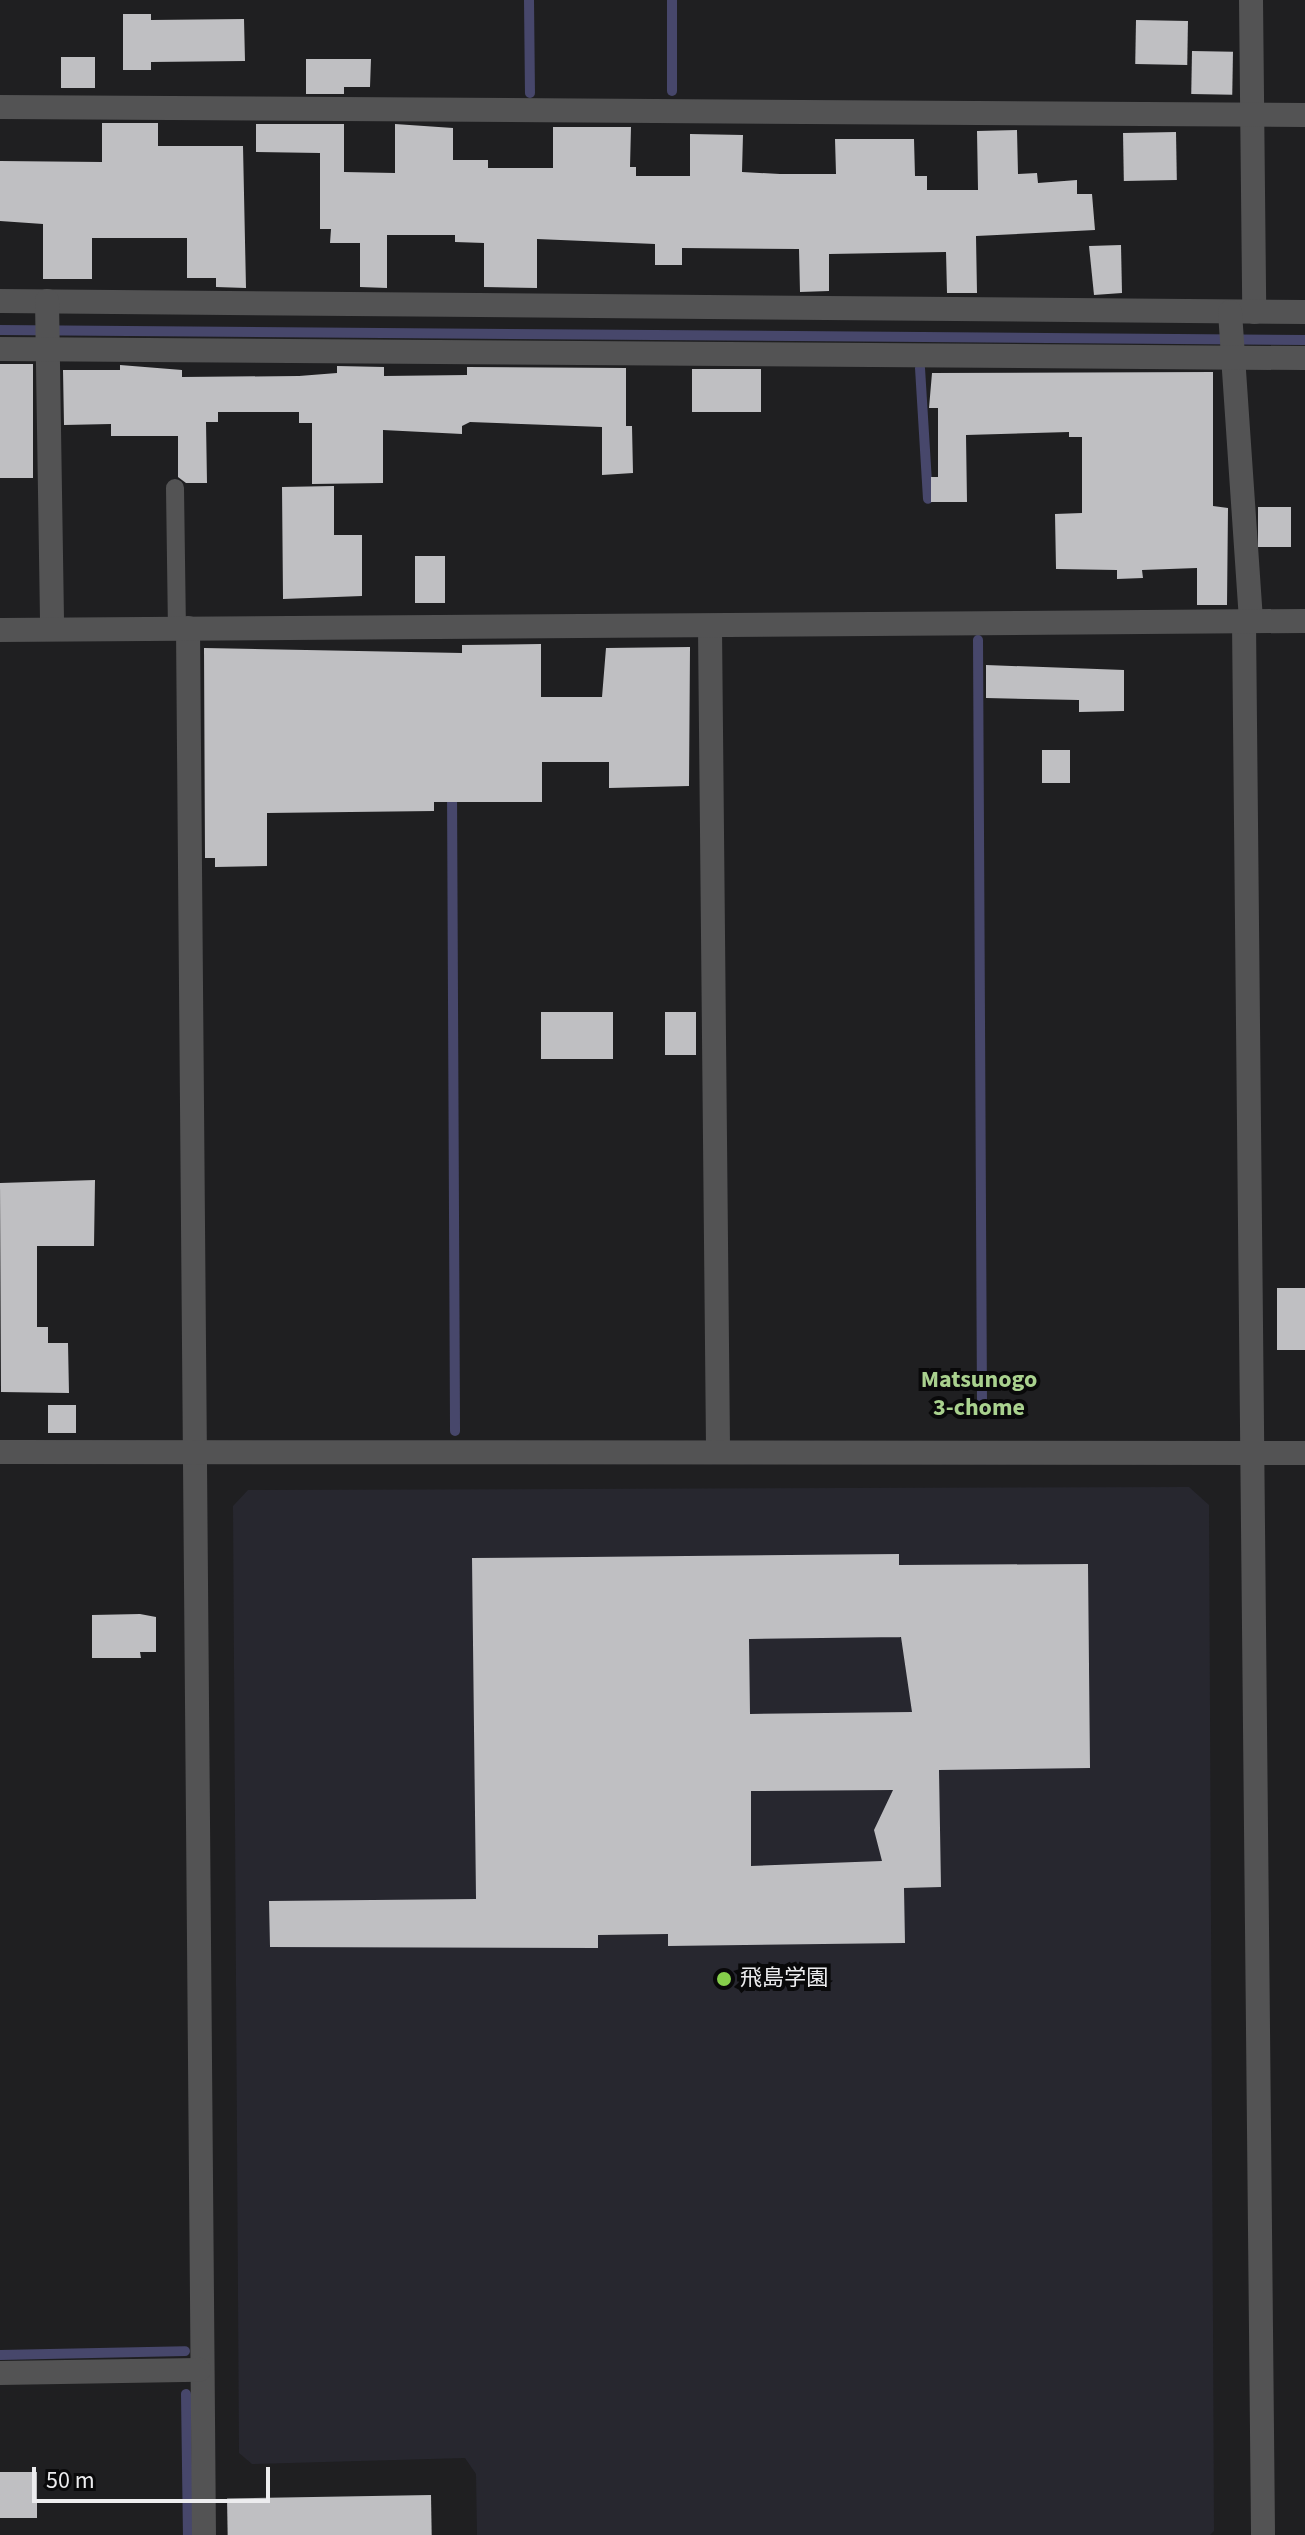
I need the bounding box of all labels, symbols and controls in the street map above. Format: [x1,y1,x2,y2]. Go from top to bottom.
district label: Matsunogo 3-chome [921,1366,1037,1422]
place label: 飛島学園 [740,1966,828,1992]
marker: 飛島学園 [715,1970,733,1988]
scale bar [36,2451,274,2501]
text: 50 m [46,2463,95,2498]

